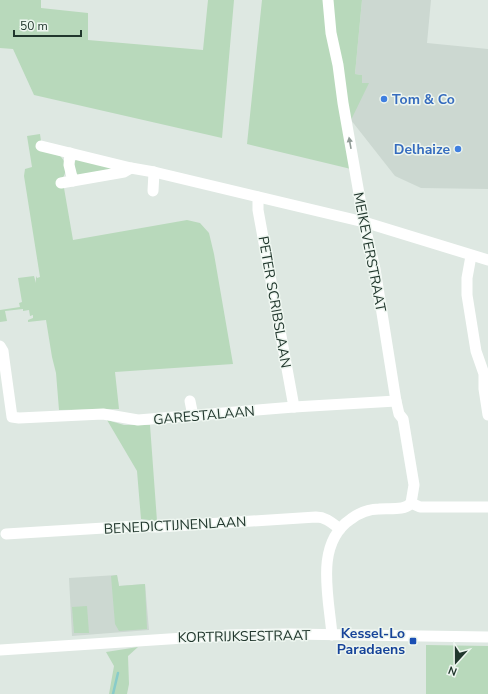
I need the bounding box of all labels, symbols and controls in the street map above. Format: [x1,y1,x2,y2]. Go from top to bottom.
scale bar [14,12,81,38]
text: 50 m [20,18,48,34]
place label: Tom & Co [392,90,455,109]
marker: Tom & Co [379,94,389,104]
one-way arrow [346,136,352,149]
place label: Delhaize [394,140,450,159]
marker: Delhaize [453,144,463,154]
street label: MEIKEVERSTRAAT [349,191,391,314]
street label: PETER SCRIBSLAAN [254,235,295,369]
street label: GARESTALAAN [153,402,256,429]
street label: BENEDICTIJNENLAAN [103,512,247,539]
place label: Kessel-Lo Paradaens [337,624,405,659]
street label: KORTRIJKSESTRAAT [177,626,311,647]
marker: Kessel-Lo Paradaens [408,636,418,646]
north arrow [436,642,476,682]
text: N [446,662,459,679]

